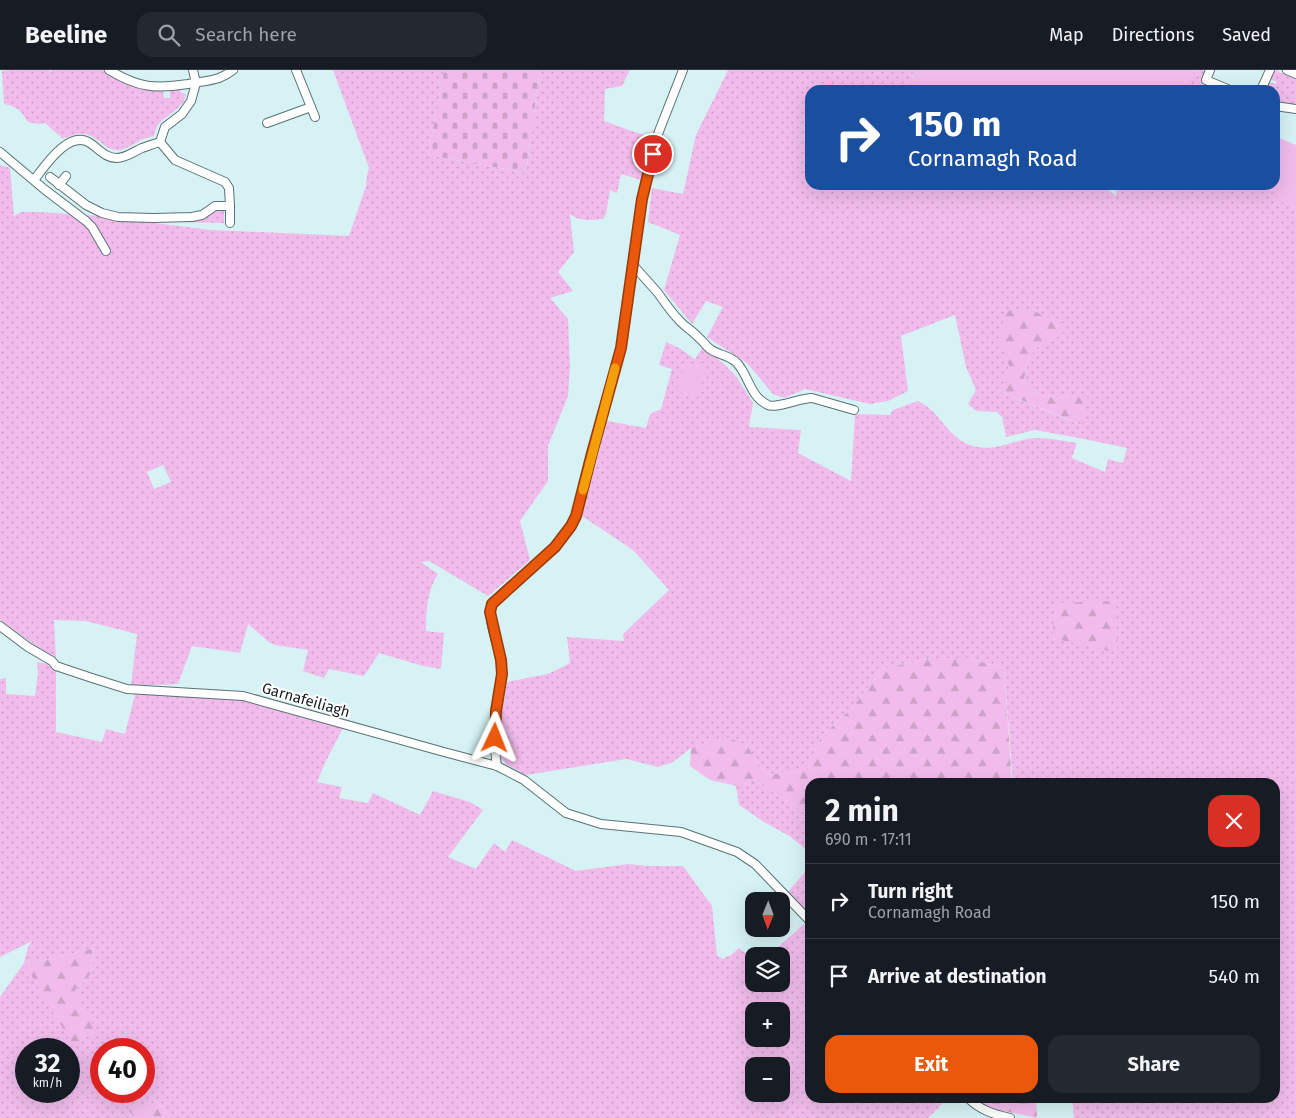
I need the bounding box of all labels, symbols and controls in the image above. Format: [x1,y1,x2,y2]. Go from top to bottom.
search box [137,12,487,57]
text: Beeline [25,21,107,49]
icon: search [155,21,183,49]
text: Search here [195,23,297,46]
text: Map [1049,24,1084,46]
text: Directions [1112,24,1194,46]
text: Saved [1222,24,1271,46]
text: 150 m [908,103,1001,145]
icon: right [825,105,890,170]
pin [632,133,674,175]
icon: arrive [639,140,667,168]
text: Cornamagh Road [908,145,1078,172]
street label: Garnafeiliagh [260,679,352,721]
position arrow [468,711,520,763]
text: 2 min [825,793,899,829]
button: close [1208,795,1260,847]
text: 690 m · 17:11 [825,830,912,849]
text: Turn right [868,880,953,903]
icon: right [825,887,853,915]
text: 150 m [1210,890,1260,913]
north arrow [745,892,790,938]
map controls [745,892,790,1102]
text: Cornamagh Road [868,903,991,922]
button: layers [745,947,790,992]
icon: arrive [825,962,853,990]
text: Arrive at destination [868,965,1047,988]
text: 540 m [1208,965,1260,988]
button: + [745,1002,790,1047]
button: Exit [825,1035,1038,1093]
button: Share [1048,1035,1260,1093]
speed limit sign: 40 [90,1038,155,1103]
text: 32 [35,1049,60,1079]
button: − [745,1057,790,1102]
text: km/h [33,1076,62,1090]

